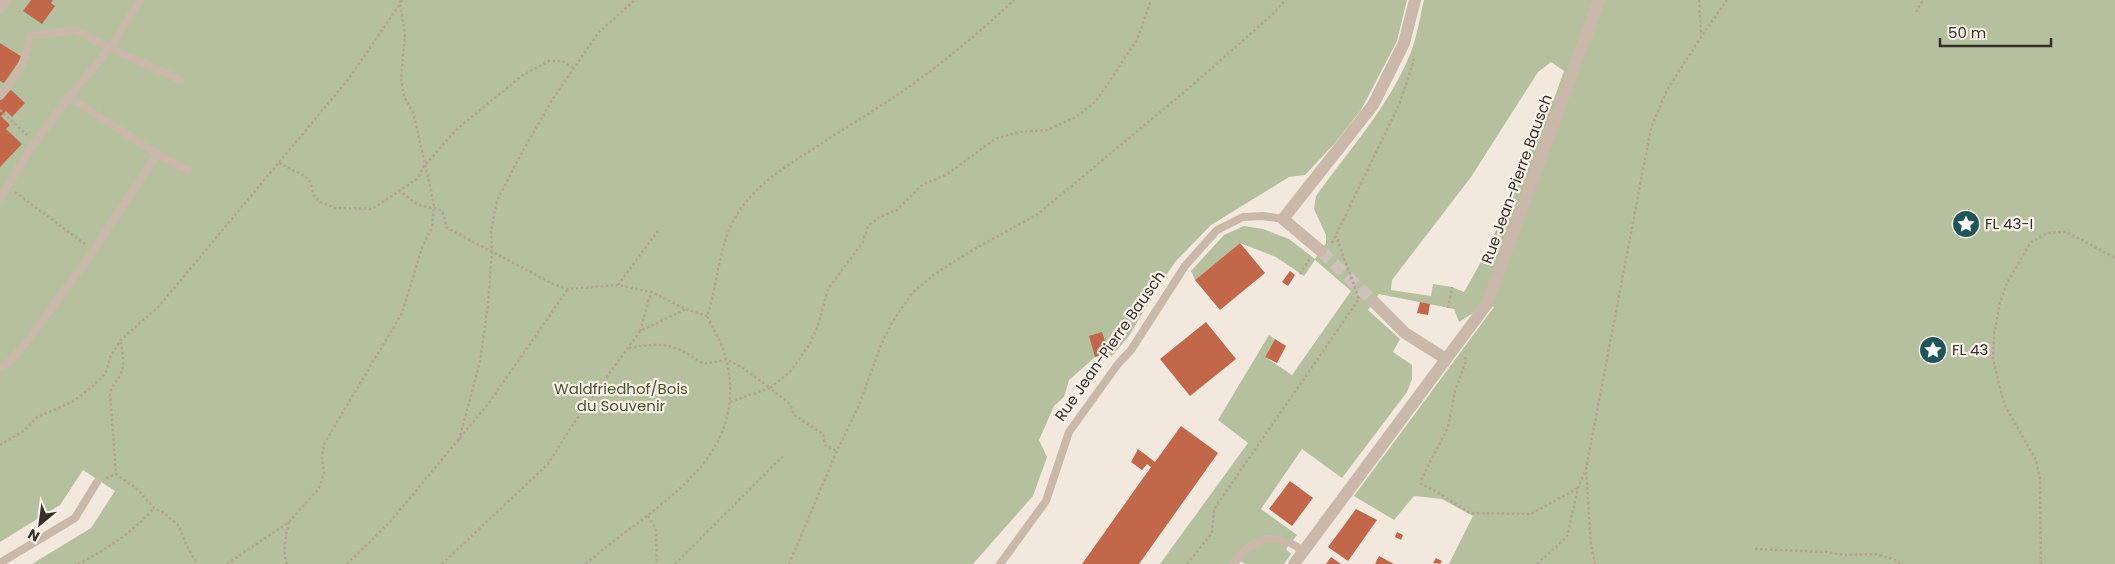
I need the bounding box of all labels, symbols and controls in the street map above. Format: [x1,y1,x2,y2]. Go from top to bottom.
scale bar [1940,15,2051,47]
text: 50 m [1948,22,1986,43]
street label: Rue Jean-Pierre Bausch [1476,91,1557,266]
place icon: FL 43-I [1951,209,1981,239]
place label: FL 43-I [1985,213,2033,234]
street label: Rue Jean-Pierre Bausch [1050,266,1170,425]
place icon: FL 43 [1918,335,1948,365]
place label: FL 43 [1952,339,1988,360]
park label: Waldfriedhof/Bois du Souvenir [554,378,688,416]
north arrow [15,499,65,549]
text: N [24,524,43,547]

